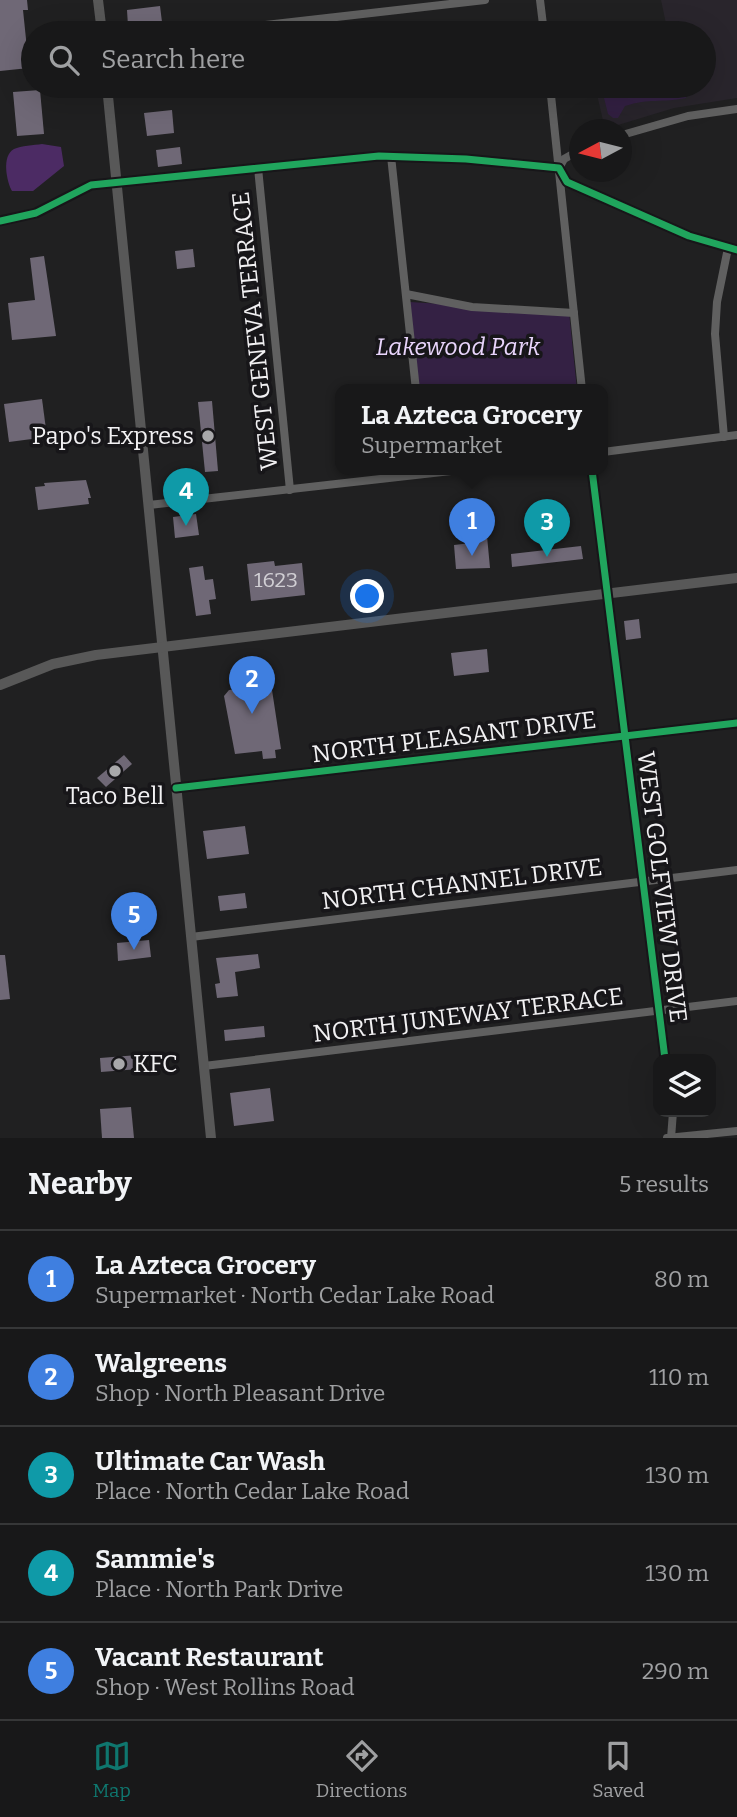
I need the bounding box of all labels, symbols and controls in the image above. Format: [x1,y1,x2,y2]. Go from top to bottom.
search box [21,21,716,98]
icon: search [45,41,83,79]
text: Search here [101,44,245,75]
north arrow [569,119,632,182]
street label: WEST GENEVA TERRACE [226,190,284,472]
park label: Lakewood Park [376,333,541,361]
popup [335,384,608,475]
text: La Azteca Grocery [361,400,582,431]
place label: Papo's Express [32,422,194,450]
marker: Papo's Express [200,428,216,444]
text: Supermarket [361,431,502,459]
pin: 4 [163,468,209,526]
pin: 1 [449,498,495,556]
pin: 3 [524,499,570,557]
house number: 1623 [254,567,298,593]
your location [350,579,384,613]
pin: 2 [229,656,275,714]
street label: NORTH PLEASANT DRIVE [310,706,598,768]
street label: WEST GOLFVIEW DRIVE [631,750,693,1024]
marker: Taco Bell [107,763,123,779]
place label: Taco Bell [66,782,164,810]
street label: NORTH CHANNEL DRIVE [320,853,604,915]
pin: 5 [111,892,157,950]
street label: NORTH JUNEWAY TERRACE [311,982,625,1048]
place label: KFC [133,1050,178,1078]
map controls [653,1054,716,1117]
button: layers [653,1054,716,1117]
marker: KFC [111,1056,127,1072]
text: Nearby [28,1166,132,1202]
text: 5 results [619,1170,709,1198]
text: La Azteca Grocery [95,1250,316,1281]
text: 1 [46,1265,56,1293]
text: 80 m [654,1265,709,1293]
text: Supermarket · North Cedar Lake Road [95,1281,494,1309]
text: Walgreens [95,1348,227,1379]
text: 2 [45,1363,57,1391]
text: 110 m [649,1363,709,1391]
text: Shop · North Pleasant Drive [95,1379,385,1407]
text: Ultimate Car Wash [95,1446,325,1477]
text: 3 [44,1461,58,1489]
text: 130 m [645,1461,709,1489]
text: Place · North Cedar Lake Road [95,1477,410,1505]
text: Sammie's [95,1544,215,1575]
text: 4 [44,1559,58,1587]
text: 130 m [645,1559,709,1587]
text: Place · North Park Drive [95,1575,343,1603]
text: Vacant Restaurant [95,1642,324,1673]
text: 5 [45,1657,57,1685]
text: 290 m [642,1657,709,1685]
text: Shop · West Rollins Road [95,1673,355,1701]
tab: Map [93,1737,131,1802]
tab: Directions [316,1737,407,1802]
tab: Saved [592,1737,644,1802]

